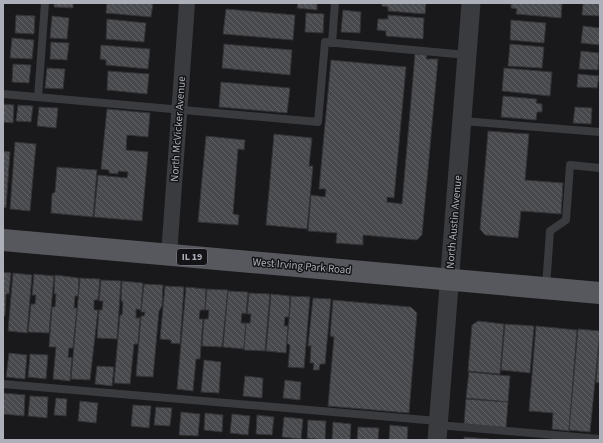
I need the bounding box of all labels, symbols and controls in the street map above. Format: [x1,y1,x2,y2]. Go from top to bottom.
street label: North McVicker Avenue [167,75,189,182]
street label: North Austin Avenue [442,174,466,269]
road number: IL 19 [177,249,207,265]
street label: West Irving Park Road [252,254,352,278]

